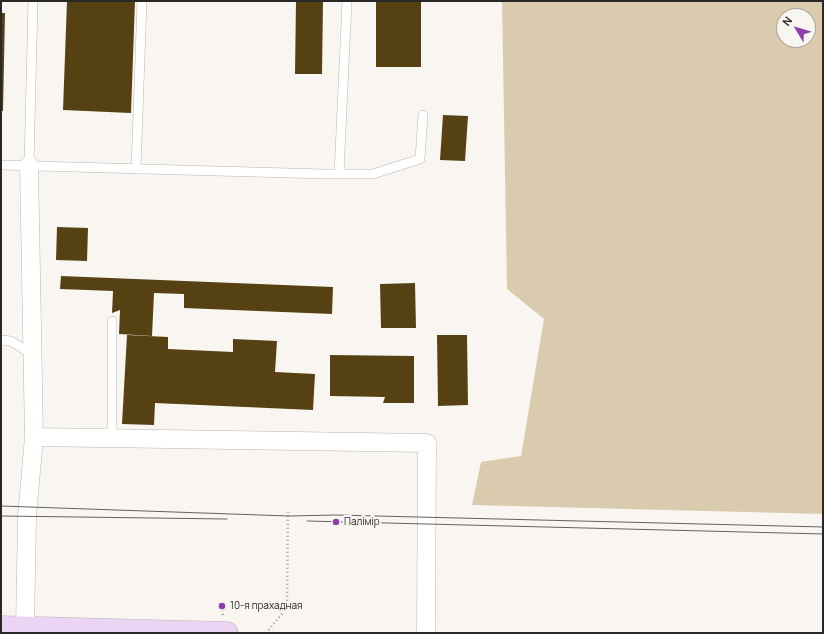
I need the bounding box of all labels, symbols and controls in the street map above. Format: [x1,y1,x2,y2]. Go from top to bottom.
north arrow [776,8,816,48]
text: N [779,13,795,29]
place label: Палімір [344,516,380,528]
marker: Палімір [331,517,341,527]
place label: 10-я прахадная [230,600,302,612]
marker: 10-я прахадная [217,601,227,611]

